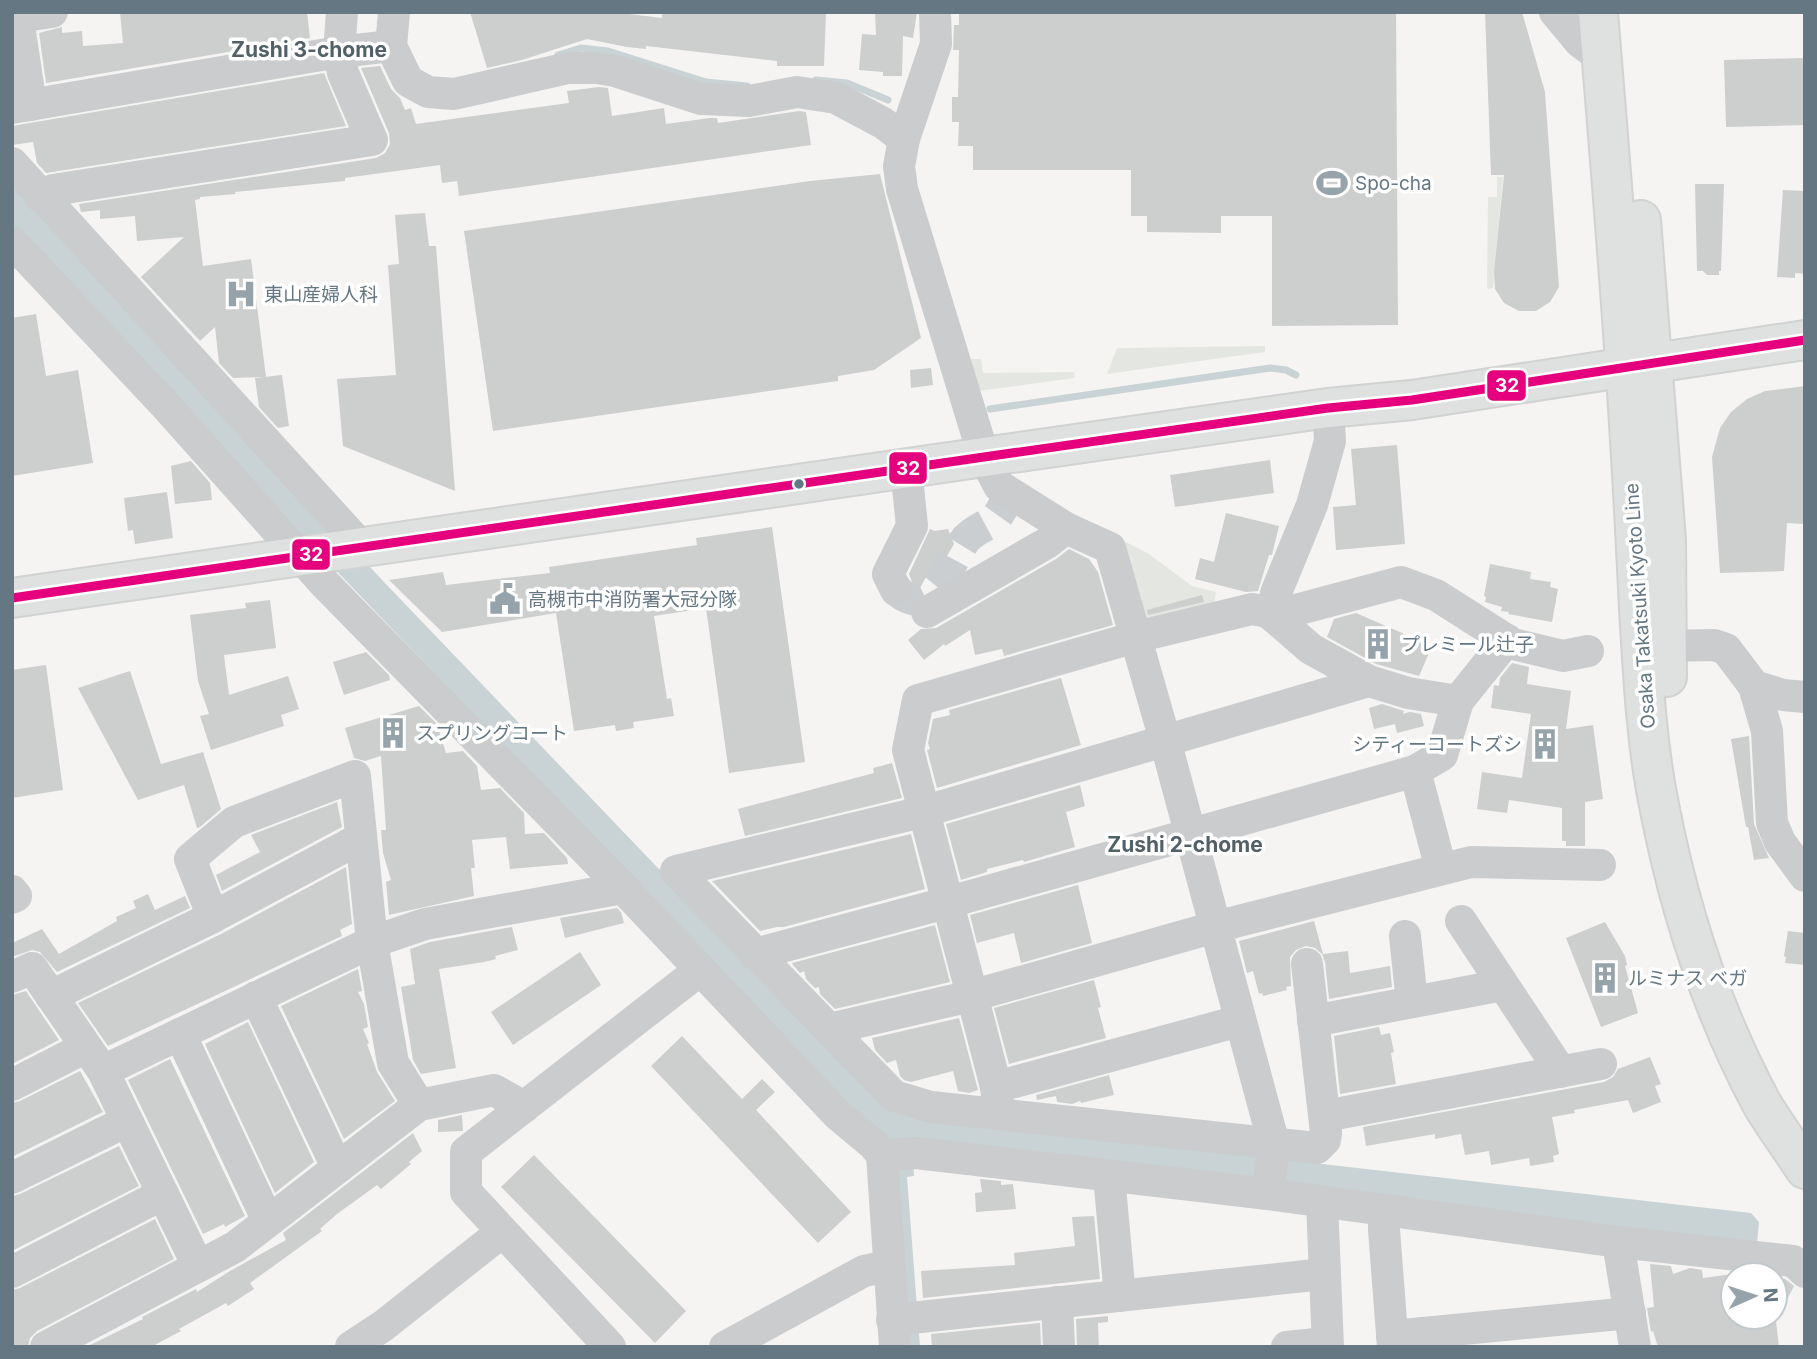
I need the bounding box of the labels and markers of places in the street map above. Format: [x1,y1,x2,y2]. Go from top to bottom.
sports icon: Spo-cha [1315,166,1349,200]
place label: Spo-cha [1355,172,1432,195]
hospital icon: 東山産婦人科 [224,277,258,311]
place label: 東山産婦人科 [264,283,378,306]
unlabelled marker [792,477,806,491]
public building icon: 高槻市中消防署大冠分隊 [488,582,522,616]
place label: 高槻市中消防署大冠分隊 [528,588,737,611]
building icon: プレミール辻子 [1361,627,1395,661]
place label: プレミール辻子 [1401,633,1534,656]
building icon: スプリングコート [376,716,410,750]
place label: スプリングコート [416,722,568,745]
building icon: シティーコートズシ [1528,727,1562,761]
place label: シティーコートズシ [1352,733,1522,756]
building icon: ルミナス ベガ [1588,961,1622,995]
place label: ルミナス ベガ [1628,967,1747,990]

